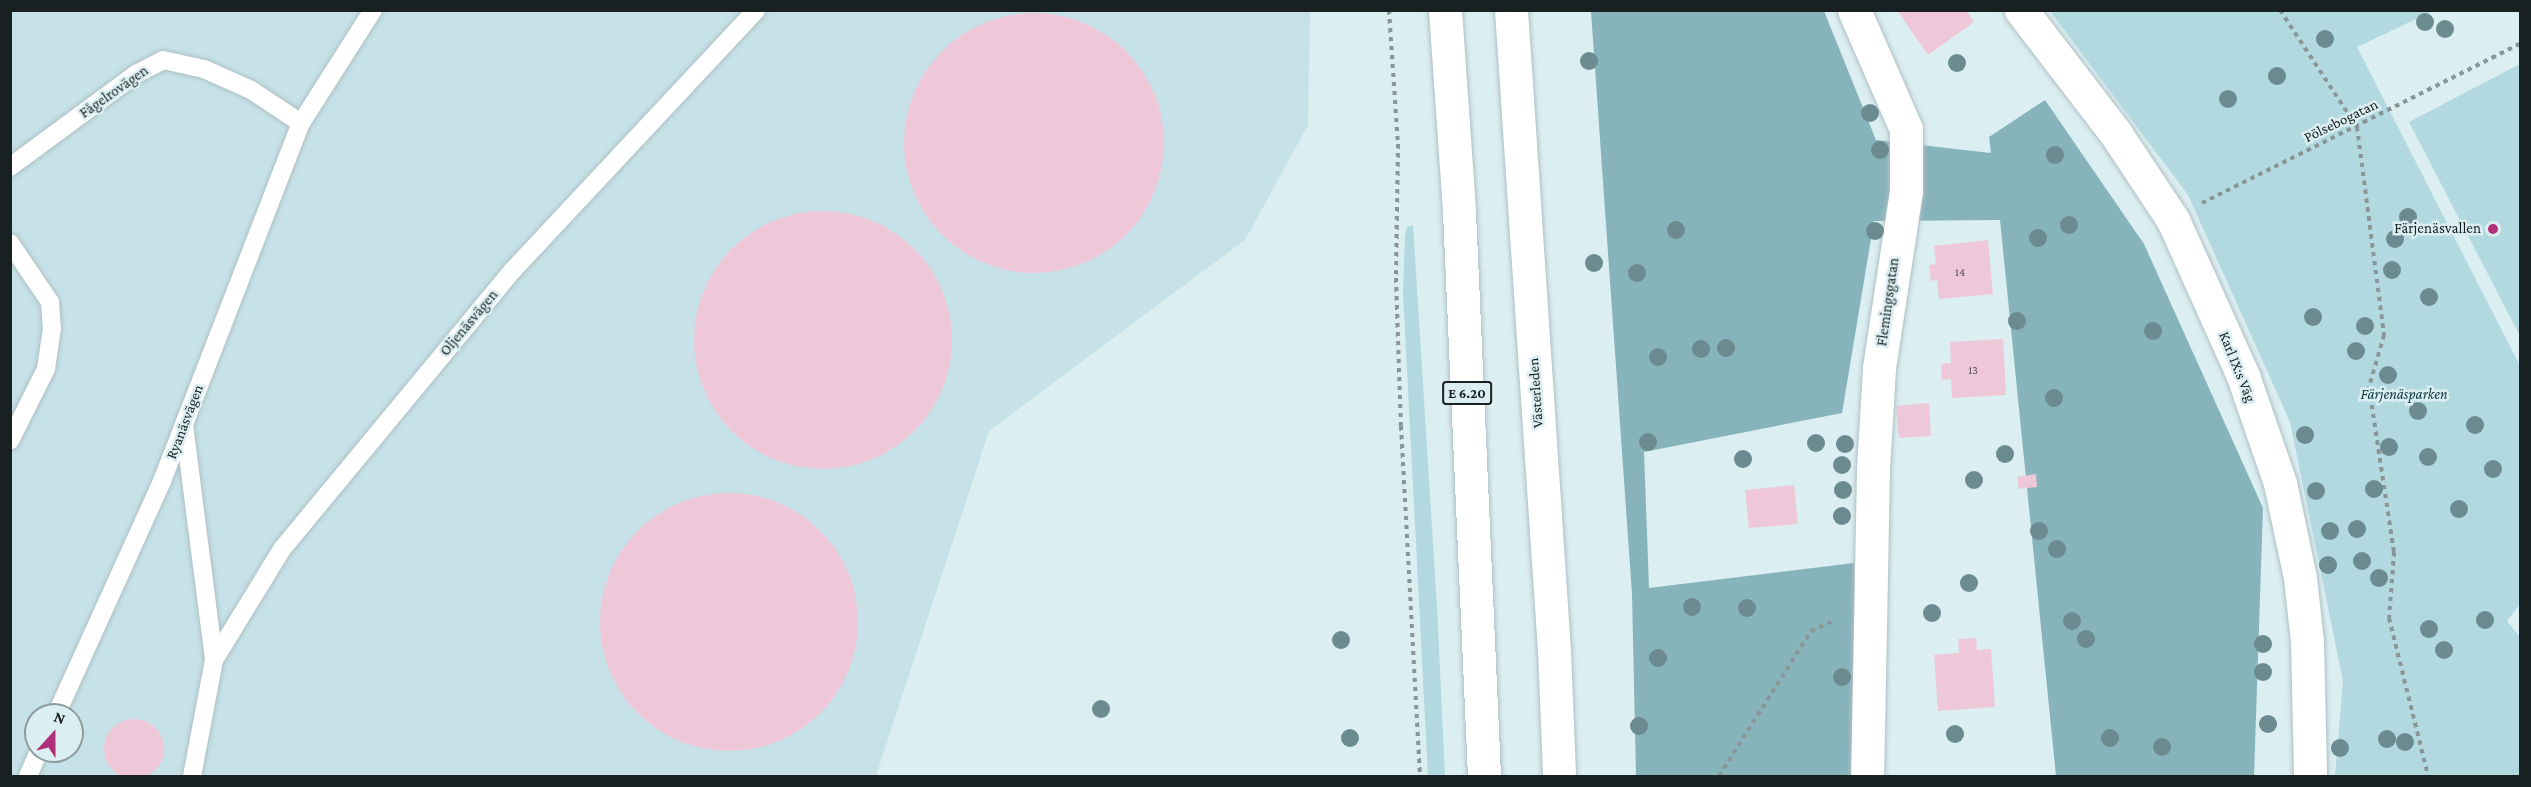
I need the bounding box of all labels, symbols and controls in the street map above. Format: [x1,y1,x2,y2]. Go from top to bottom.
street label: Fågelrovägen [76,62,152,122]
street label: Pölsebogatan [2301,95,2381,147]
place label: Färjenäsvallen [2394,220,2481,238]
marker: Färjenäsvallen [2486,222,2500,236]
street label: Flemingsgatan [1873,257,1903,347]
house number: 14 [1955,266,1965,280]
street label: Oljenäsvägen [436,286,502,360]
street label: Karl IX:s Väg [2215,329,2259,405]
street label: Västerleden [1525,357,1547,429]
house number: 13 [1968,364,1978,378]
street label: Ryanäsvägen [163,382,207,462]
road number: E 6.20 [1442,382,1492,404]
park label: Färjenäsparken [2360,386,2448,404]
north arrow [24,703,84,763]
text: N [52,708,68,727]

